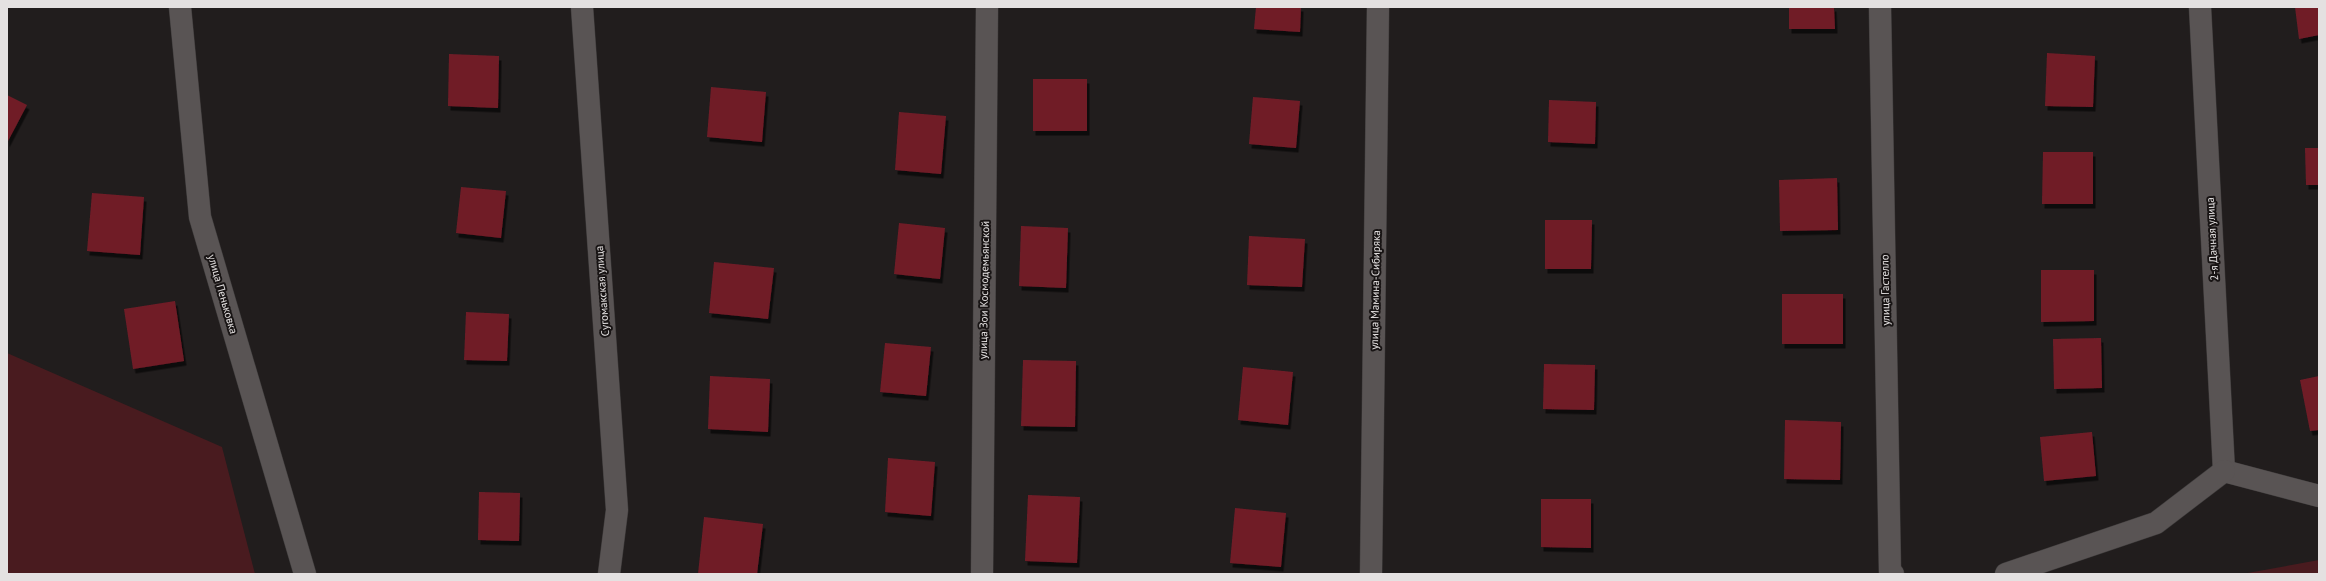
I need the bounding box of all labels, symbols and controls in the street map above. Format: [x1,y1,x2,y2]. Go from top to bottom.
street label: 2-я Дачная улица [2203,197,2221,281]
street label: улица Зои Космодемьянской [976,221,992,359]
street label: улица Мамина-Сибиряка [1367,230,1383,350]
street label: Сугомакская улица [592,245,612,337]
street label: улица Пеньковка [205,253,241,335]
street label: улица Гастелло [1877,254,1893,326]

